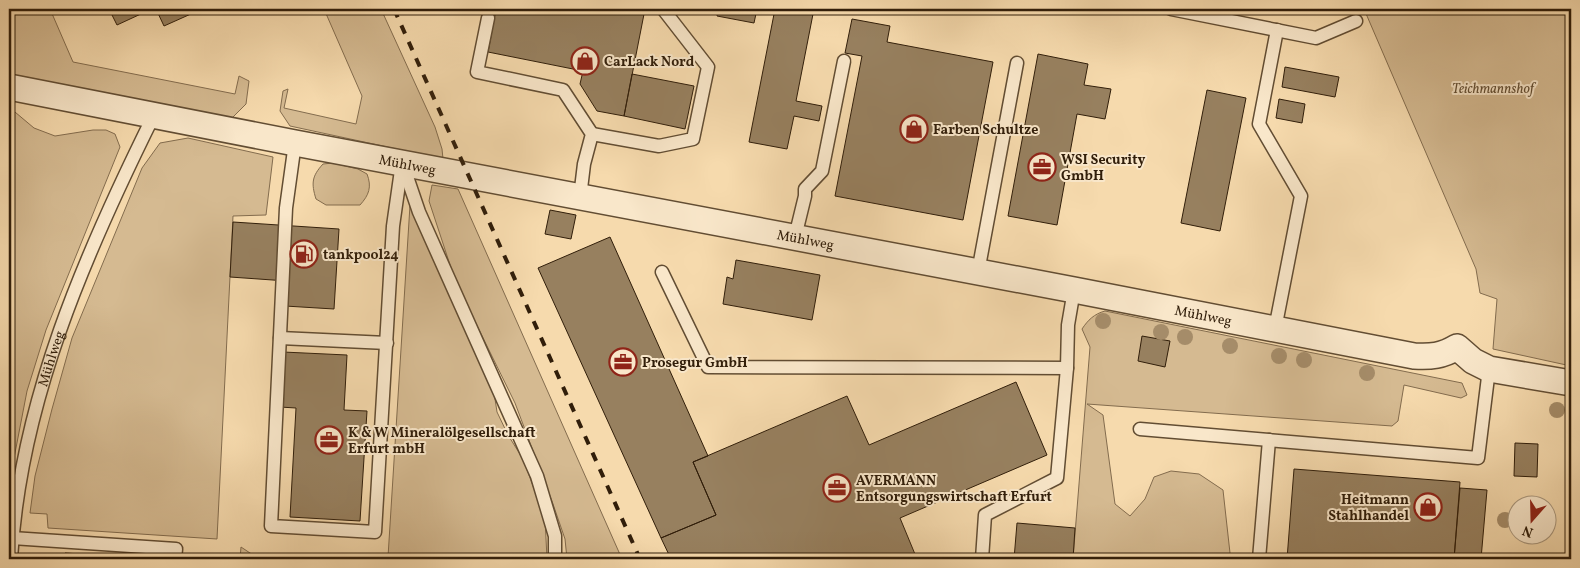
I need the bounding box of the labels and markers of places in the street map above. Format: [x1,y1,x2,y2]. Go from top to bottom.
shop icon: CarLack Nord [570,46,600,76]
place label: CarLack Nord [604,53,695,72]
shop icon: Farben Schultze [899,114,929,144]
place label: Farben Schultze [933,121,1038,140]
place label: WSI Security GmbH [1061,151,1145,186]
office icon: WSI Security GmbH [1027,152,1057,182]
fuel station icon: tankpool24 [289,239,319,269]
place label: tankpool24 [323,246,399,265]
office icon: Prosegur GmbH [608,347,638,377]
place label: Prosegur GmbH [642,354,748,373]
place label: K & W Mineralölgesellschaft Erfurt mbH [348,424,536,459]
office icon: K & W Mineralölgesellschaft Erfurt mbH [314,425,344,455]
place label: AVERMANN Entsorgungswirtschaft Erfurt [856,472,1052,507]
office icon: AVERMANN Entsorgungswirtschaft Erfurt [822,473,852,503]
place label: Heitmann Stahlhandel [1328,491,1409,526]
shop icon: Heitmann Stahlhandel [1413,492,1443,522]

